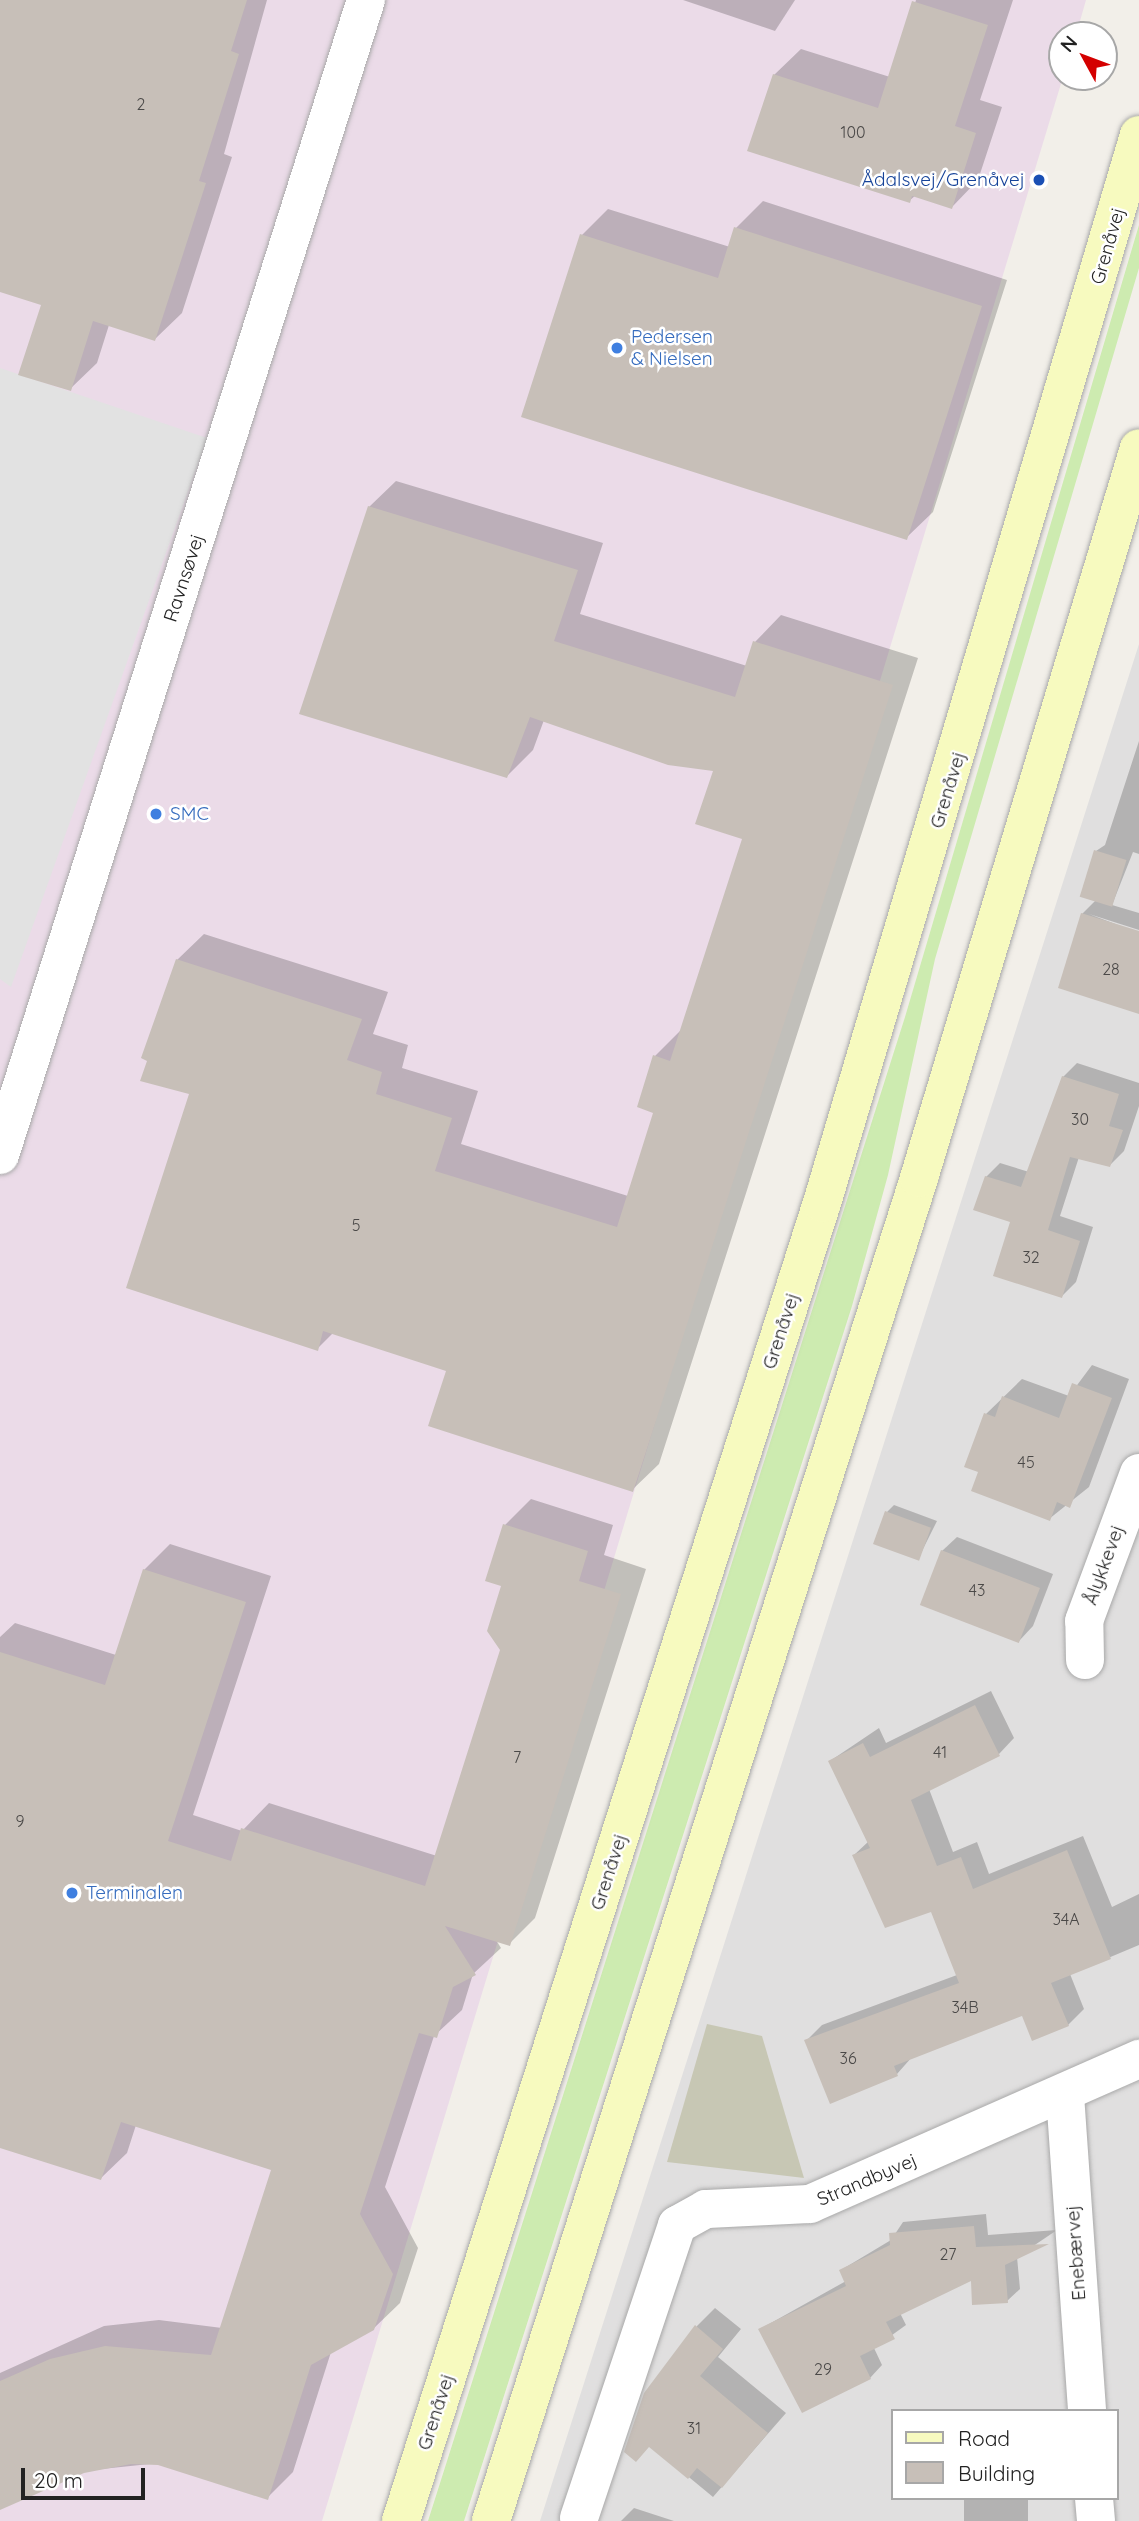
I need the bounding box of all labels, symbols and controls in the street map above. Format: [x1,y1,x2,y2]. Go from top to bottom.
north arrow [1048,21,1118,91]
text: N [1055,30,1082,57]
house number: 2 [137,94,145,114]
house number: 100 [841,122,865,142]
place label: Ådalsvej/Grenåvej [862,169,1025,191]
marker: Ådalsvej/Grenåvej [1031,172,1047,188]
street label: Grenåvej [1086,205,1130,287]
place label: Pedersen & Nielsen [631,326,713,370]
marker: Pedersen & Nielsen [609,340,625,356]
street label: Ravnsøvej [159,531,209,625]
street label: Grenåvej [926,749,970,831]
place label: SMC [170,803,209,825]
marker: SMC [148,806,164,822]
house number: 28 [1102,959,1120,979]
house number: 30 [1071,1109,1089,1129]
house number: 5 [352,1215,360,1235]
house number: 32 [1022,1247,1040,1267]
street label: Grenåvej [758,1290,804,1372]
house number: 45 [1017,1452,1035,1472]
street label: Ålykkevej [1079,1522,1129,1608]
house number: 43 [969,1580,985,1600]
house number: 41 [933,1742,947,1762]
house number: 7 [513,1747,521,1767]
house number: 9 [16,1811,24,1831]
street label: Grenåvej [586,1831,632,1913]
place label: Terminalen [86,1882,183,1904]
marker: Terminalen [64,1885,80,1901]
house number: 34A [1052,1909,1080,1929]
house number: 34B [951,1997,979,2017]
house number: 36 [840,2048,856,2068]
street label: Strandbyvej [814,2149,920,2211]
street label: Enebærvej [1061,2205,1091,2301]
house number: 27 [940,2244,956,2264]
house number: 29 [814,2359,832,2379]
street label: Grenåvej [413,2371,459,2453]
legend [890,2409,1118,2500]
house number: 31 [687,2418,701,2438]
text: Road [958,2425,1010,2451]
scale bar [24,2454,149,2498]
text: Building [958,2460,1035,2486]
text: 20 m [34,2467,83,2493]

